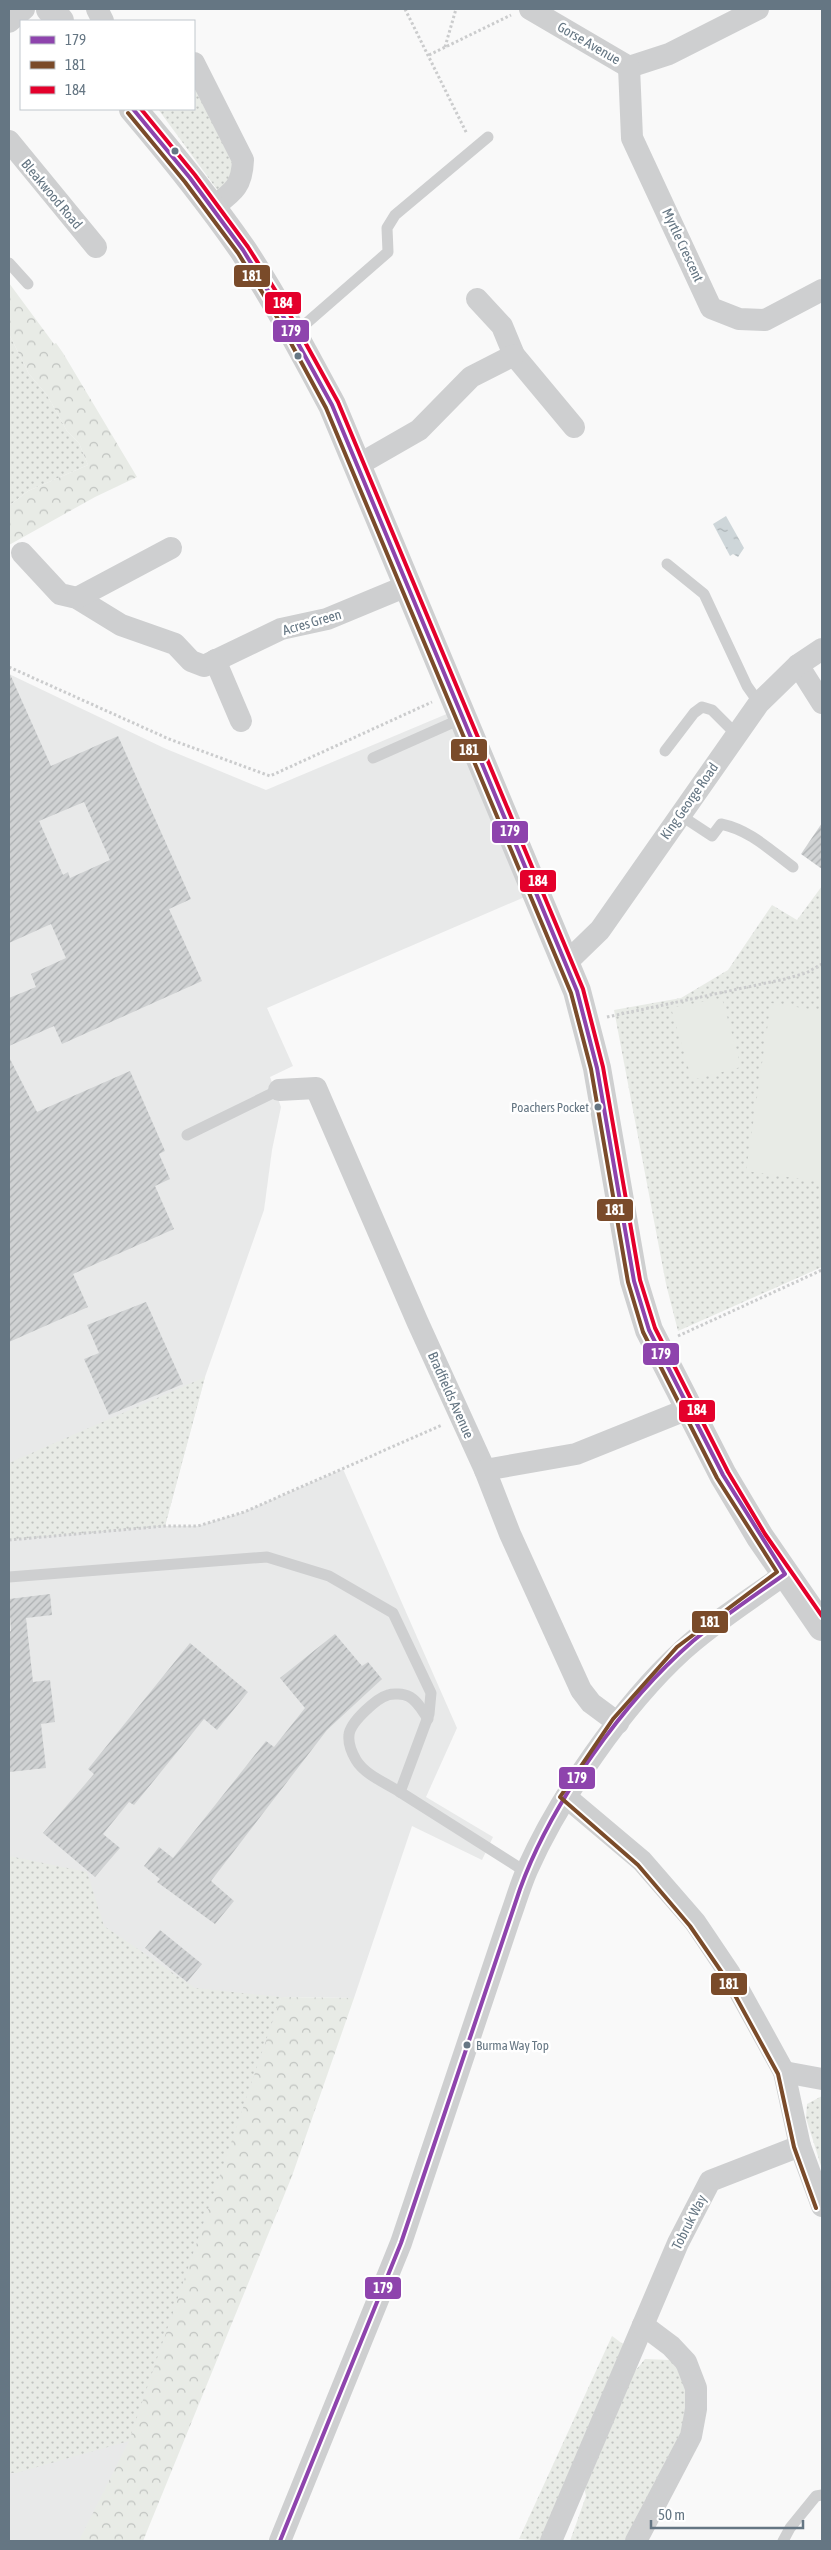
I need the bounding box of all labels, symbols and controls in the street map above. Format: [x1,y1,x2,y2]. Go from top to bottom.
street label: Gorse Avenue [555,19,623,67]
legend [20,20,195,110]
text: 179 [65,31,86,48]
text: 181 [65,56,86,73]
text: 184 [65,81,86,98]
unlabelled marker [170,146,180,156]
street label: Bleakwood Road [18,156,86,232]
street label: Myrtle Crescent [659,206,707,284]
line badge: 181 [233,264,271,288]
text: 181 [242,268,262,284]
line badge: 184 [264,291,302,315]
text: 184 [273,295,293,311]
line badge: 179 [272,319,310,343]
text: 179 [281,323,301,339]
unlabelled marker [293,351,303,361]
street label: Acres Green [281,606,343,638]
line badge: 181 [450,738,488,762]
text: 181 [459,742,479,758]
street label: King George Road [657,760,721,842]
line badge: 179 [491,820,529,844]
text: 179 [500,823,520,839]
line badge: 184 [519,869,557,893]
text: 184 [528,873,548,889]
place label: Poachers Pocket [511,1100,589,1115]
marker: Poachers Pocket [593,1102,603,1112]
line badge: 181 [596,1198,634,1222]
text: 181 [605,1202,625,1218]
line badge: 179 [642,1342,680,1366]
text: 179 [651,1346,671,1362]
street label: Bradfields Avenue [425,1349,477,1441]
line badge: 184 [678,1399,716,1423]
text: 184 [687,1402,707,1418]
line badge: 181 [691,1610,729,1634]
text: 181 [700,1614,720,1630]
line badge: 179 [558,1766,596,1790]
text: 179 [567,1770,587,1786]
line badge: 181 [710,1972,748,1996]
text: 181 [719,1976,739,1992]
place label: Burma Way Top [476,2038,549,2053]
marker: Burma Way Top [462,2040,472,2050]
street label: Tobruk Way [668,2192,710,2252]
line badge: 179 [364,2276,402,2300]
text: 179 [373,2280,393,2296]
scale bar [651,2498,804,2530]
text: 50 m [658,2506,685,2523]

